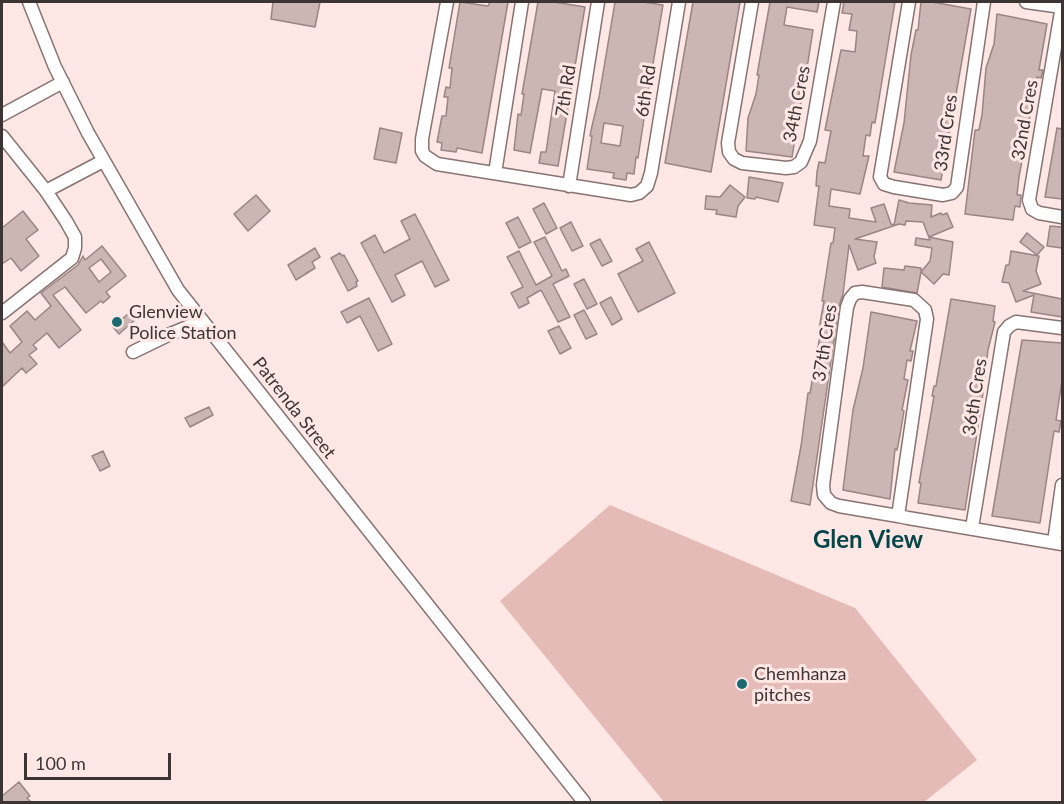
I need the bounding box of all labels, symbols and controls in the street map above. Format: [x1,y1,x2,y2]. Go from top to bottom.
street label: 7th Rd [551,63,581,119]
street label: 6th Rd [631,63,661,119]
street label: 34th Cres [779,64,815,144]
street label: 32nd Cres [1007,78,1043,162]
street label: 33rd Cres [930,93,962,173]
place label: Glenview Police Station [129,301,237,344]
street label: 37th Cres [808,303,842,383]
marker: Glenview Police Station [110,315,124,329]
street label: Patrenda Street [248,353,340,463]
street label: 36th Cres [958,357,992,437]
district label: Glen View [813,526,923,554]
place label: Chemhanza pitches [754,663,846,706]
marker: Chemhanza pitches [735,677,749,691]
scale bar [27,741,174,779]
text: 100 m [35,752,86,774]

